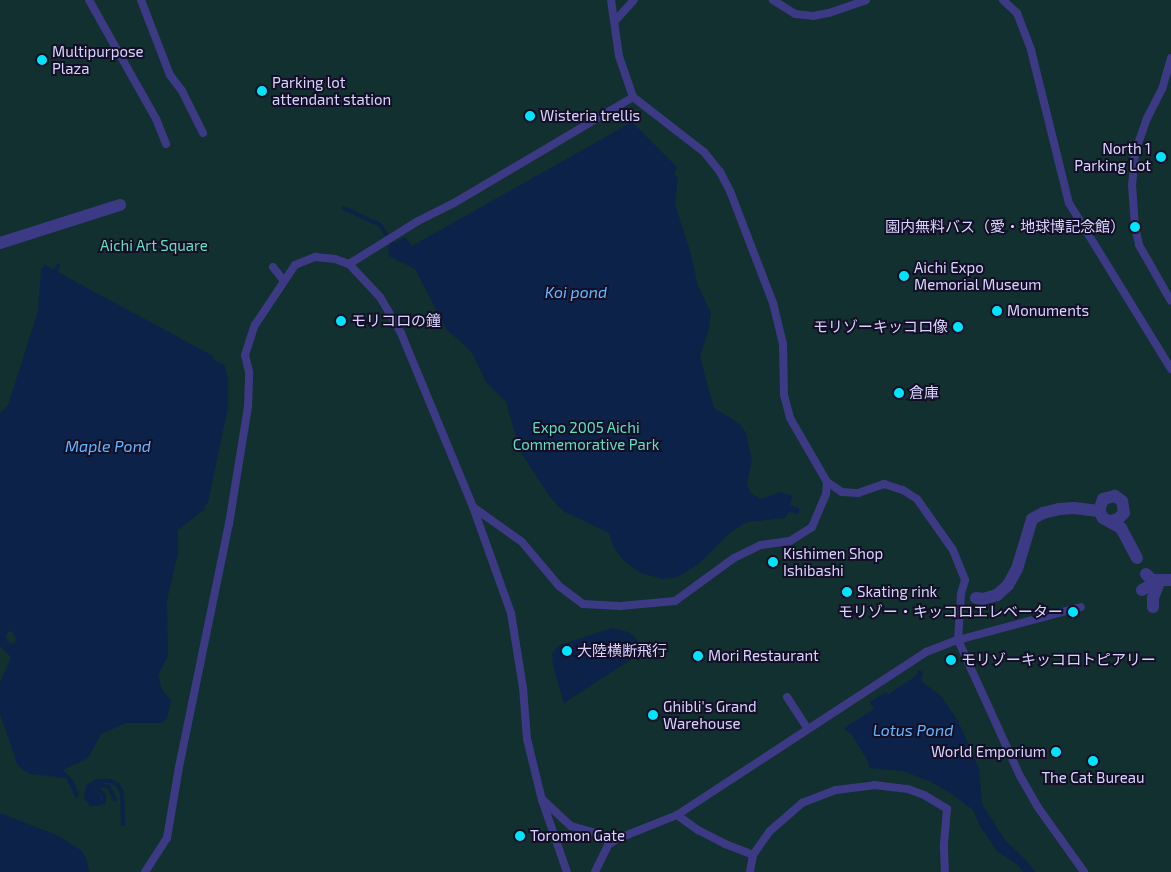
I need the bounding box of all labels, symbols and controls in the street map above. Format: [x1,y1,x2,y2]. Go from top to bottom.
place label: Multipurpose Plaza [52,42,144,77]
marker: Multipurpose Plaza [36,54,48,66]
place label: Parking lot attendant station [272,73,391,108]
marker: Parking lot attendant station [256,85,268,97]
place label: Wisteria trellis [540,107,640,125]
marker: Wisteria trellis [524,110,536,122]
place label: North 1 Parking Lot [1074,139,1151,174]
marker: North 1 Parking Lot [1155,151,1167,163]
place label: 園内無料バス（愛・地球博記念館） [885,218,1125,236]
marker: 園内無料バス（愛・地球博記念館） [1129,221,1141,233]
park label: Aichi Art Square [100,237,208,255]
place label: Aichi Expo Memorial Museum [914,258,1042,293]
marker: Aichi Expo Memorial Museum [898,270,910,282]
water label: Koi pond [545,282,607,302]
place label: Monuments [1007,302,1089,320]
marker: Monuments [991,305,1003,317]
place label: モリコロの鐘 [351,312,441,330]
marker: モリコロの鐘 [335,315,347,327]
place label: モリゾーキッコロ像 [813,318,948,336]
marker: モリゾーキッコロ像 [952,321,964,333]
place label: 倉庫 [909,384,939,402]
marker: 倉庫 [893,387,905,399]
park label: Expo 2005 Aichi Commemorative Park [513,418,659,453]
water label: Maple Pond [65,436,151,456]
place label: Kishimen Shop Ishibashi [783,544,883,579]
marker: Kishimen Shop Ishibashi [767,556,779,568]
place label: Skating rink [857,583,937,601]
marker: Skating rink [841,586,853,598]
place label: モリゾー・キッコロエレベーター [838,603,1063,621]
marker: モリゾー・キッコロエレベーター [1067,606,1079,618]
place label: 大陸横断飛行 [577,642,667,660]
marker: 大陸横断飛行 [561,645,573,657]
place label: Mori Restaurant [708,647,819,665]
marker: Mori Restaurant [692,650,704,662]
place label: モリゾーキッコロトピアリー [961,651,1156,669]
marker: モリゾーキッコロトピアリー [945,654,957,666]
place label: Ghibli's Grand Warehouse [663,697,757,732]
marker: Ghibli's Grand Warehouse [647,709,659,721]
water label: Lotus Pond [873,720,953,740]
place label: World Emporium [931,743,1046,761]
marker: World Emporium [1050,746,1062,758]
marker: The Cat Bureau [1087,755,1099,767]
place label: The Cat Bureau [1041,769,1145,787]
place label: Toromon Gate [530,827,625,845]
marker: Toromon Gate [514,830,526,842]

